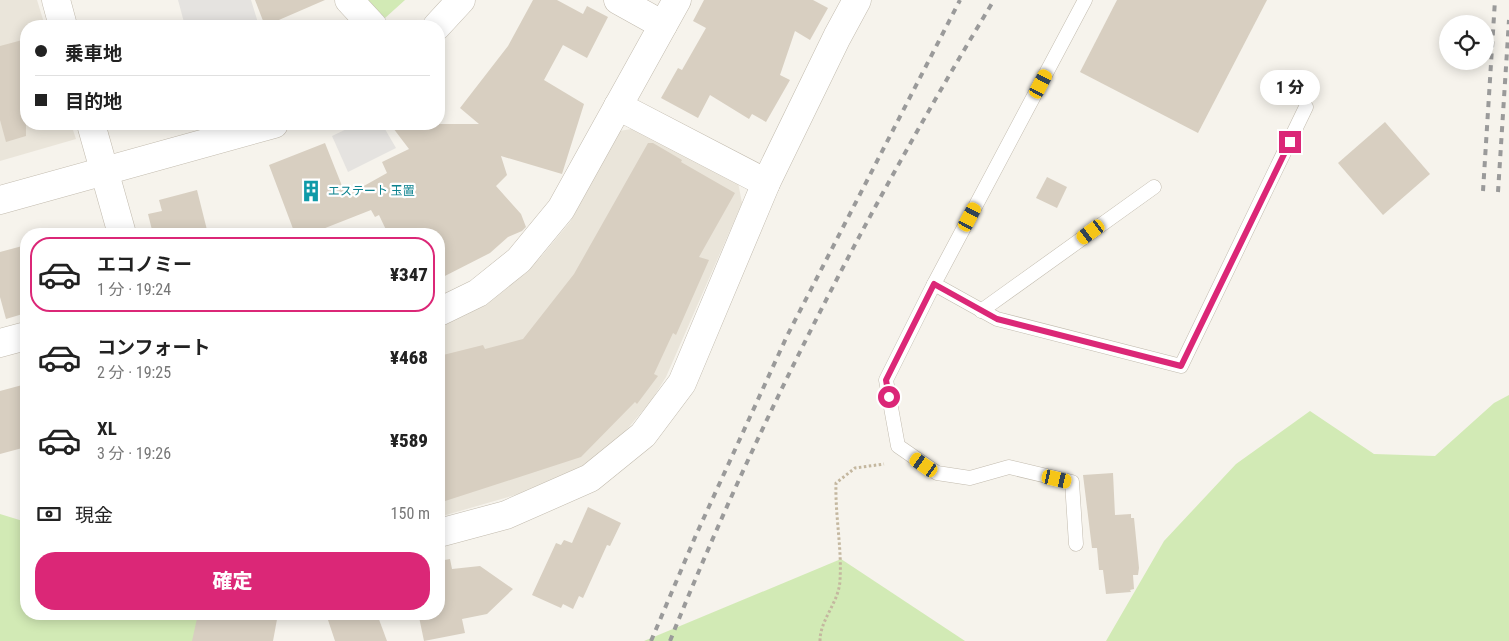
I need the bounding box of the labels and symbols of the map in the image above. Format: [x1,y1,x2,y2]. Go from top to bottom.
car [1027,67,1054,101]
callout: 1 分 [1260,70,1320,104]
route end [1279,131,1301,153]
building icon: エステート 玉置 [298,178,324,204]
place label: エステート 玉置 [328,184,415,198]
car [956,200,983,234]
car [1074,217,1107,247]
route start [878,386,900,408]
car [907,450,940,480]
car [1040,468,1073,490]

